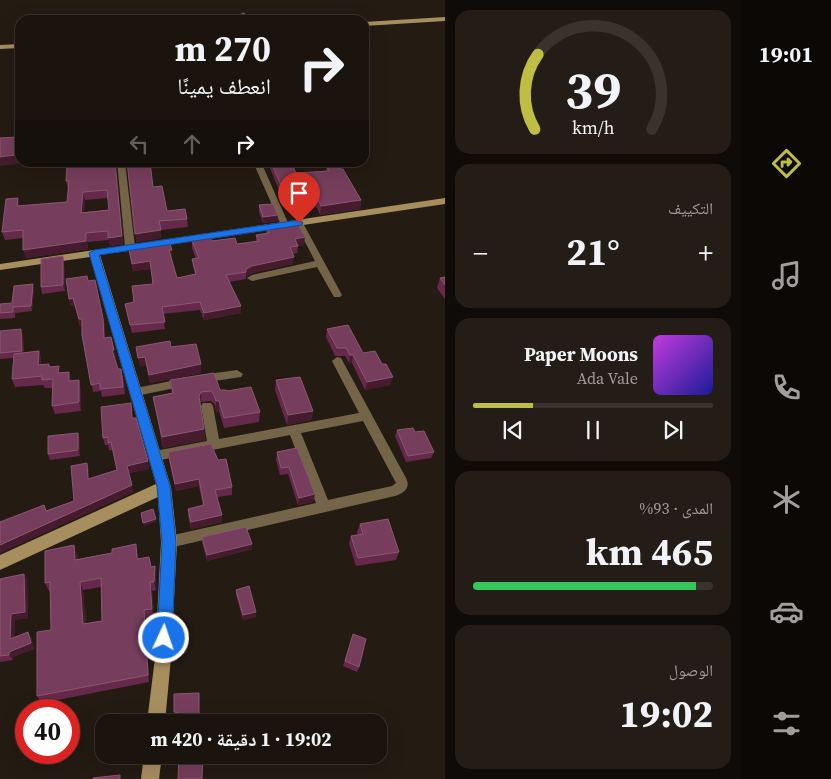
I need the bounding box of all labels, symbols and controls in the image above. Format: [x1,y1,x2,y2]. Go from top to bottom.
text: 270 m [175,25,271,73]
icon: right [289,35,354,100]
text: 19:01 [759,39,813,69]
text: 39 [565,54,621,125]
text: انعطف يمينًا [177,71,271,101]
text: km/h [572,115,615,140]
icon: left [125,130,153,158]
icon: ahead [178,130,206,158]
icon: right [231,130,259,158]
icon: directions [769,146,804,181]
pin [278,172,320,223]
icon: arrive [285,179,313,207]
text: التكييف [668,197,713,219]
text: 21° [566,226,620,278]
text: − [473,234,488,272]
text: + [698,234,713,272]
icon: music [769,258,804,293]
text: Paper Moons [524,341,638,367]
text: Ada Vale [577,367,638,389]
icon: phone [769,370,804,405]
icon: previous [499,416,527,444]
icon: pause [579,416,607,444]
icon: next [659,416,687,444]
icon: climate [769,482,804,517]
text: المدى · 93% [639,497,713,519]
text: 465 km [586,526,713,578]
icon: car [769,594,804,629]
position arrow [137,611,189,663]
text: الوصول [669,659,713,681]
text: 19:02 [619,688,713,740]
speed limit sign: 40 [15,699,80,764]
icon: filters [769,706,804,741]
text: 19:02 · 1 دقيقة · 420 m [150,726,332,752]

